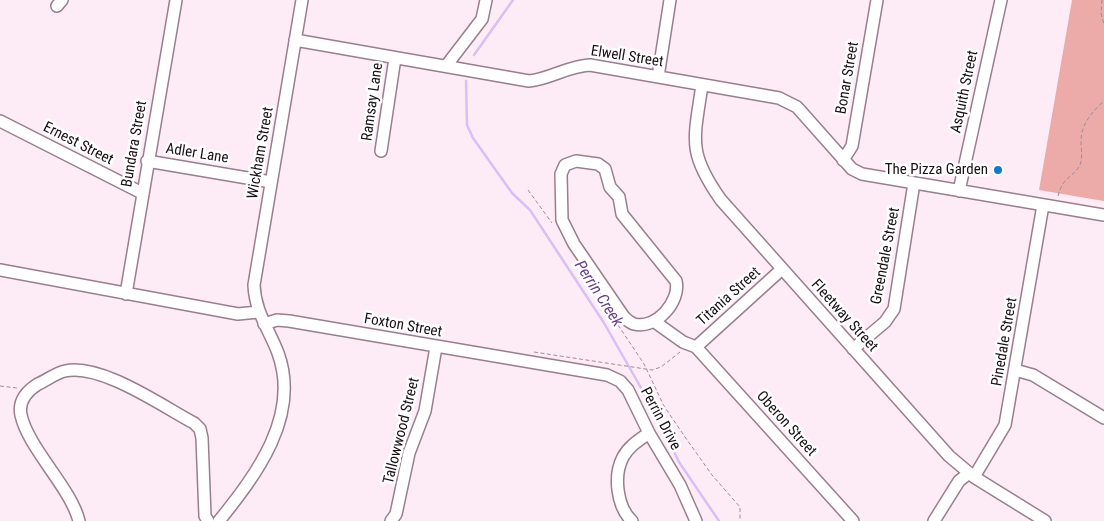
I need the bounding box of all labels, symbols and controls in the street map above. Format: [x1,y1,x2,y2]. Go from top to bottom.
street label: Bonar Street [833,40,863,116]
street label: Elwell Street [589,42,665,72]
street label: Asquith Street [947,49,983,135]
street label: Ramsay Lane [359,62,387,142]
street label: Bundara Street [119,99,151,189]
street label: Wickham Street [244,106,278,200]
street label: Ernest Street [40,119,116,169]
street label: Adler Lane [164,140,230,168]
place label: The Pizza Garden [885,161,988,179]
marker: The Pizza Garden [992,164,1004,176]
street label: Greendale Street [868,206,904,306]
water label: Perrin Creek [570,257,626,331]
street label: Titania Street [693,264,765,330]
street label: Fleetway Street [807,276,881,356]
street label: Pinedale Street [988,296,1022,388]
street label: Foxton Street [363,310,443,342]
street label: Tallowwood Street [380,376,424,486]
street label: Perrin Drive [636,385,684,453]
street label: Oberon Street [752,388,820,460]

